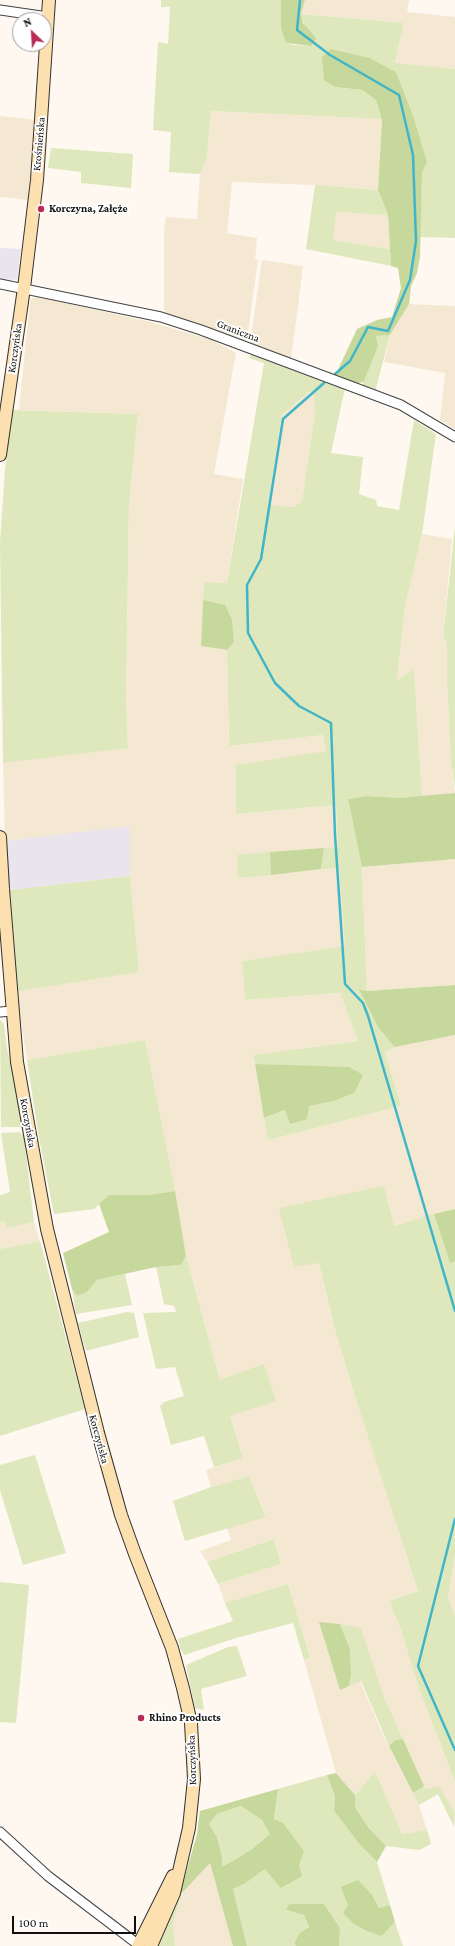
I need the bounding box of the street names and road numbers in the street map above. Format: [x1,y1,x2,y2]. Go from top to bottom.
street label: Krośnieńska [30,117,48,171]
street label: Graniczna [215,317,261,345]
street label: Korczyńska [5,322,25,374]
street label: Korczyńska [17,1097,39,1149]
street label: Korczyńska [86,1413,112,1465]
street label: Korczyńska [185,1735,199,1785]

